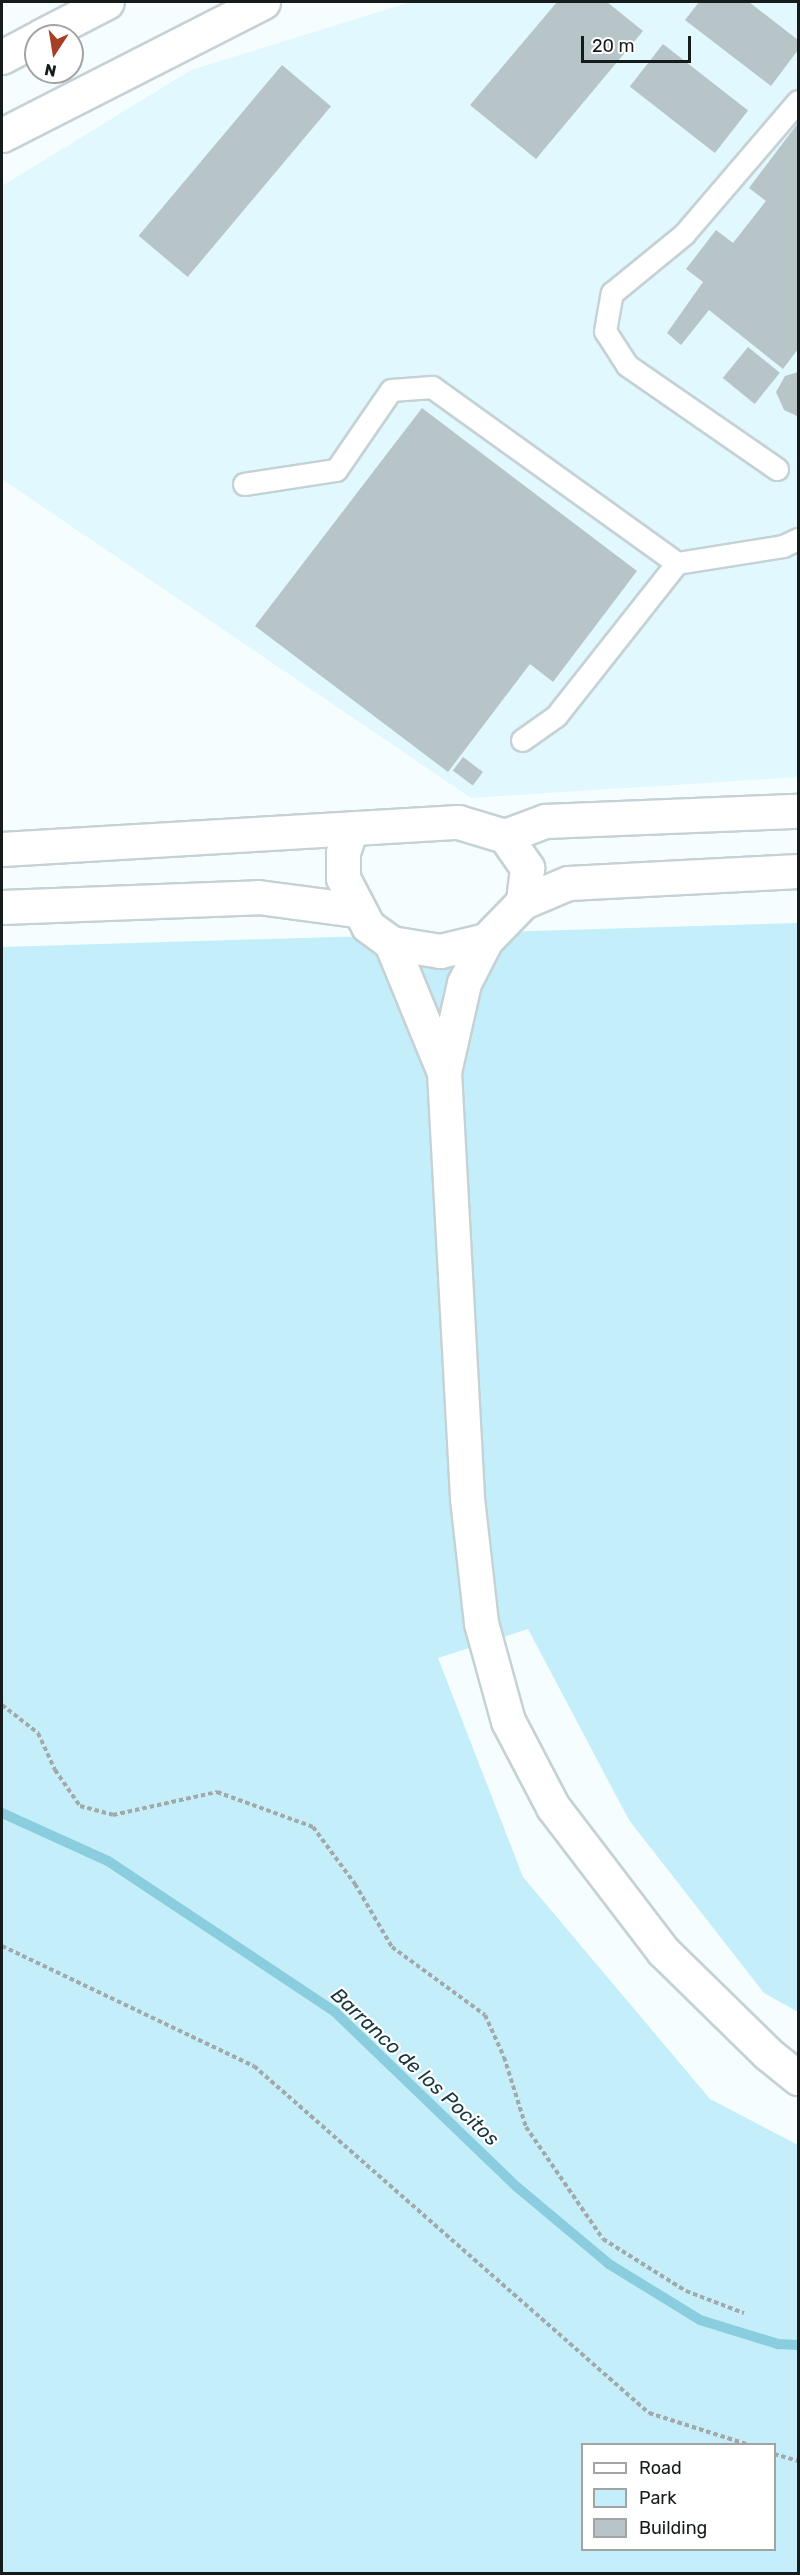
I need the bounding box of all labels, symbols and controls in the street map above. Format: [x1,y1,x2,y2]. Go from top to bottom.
north arrow [24,24,84,84]
scale bar [584,24,694,62]
text: 20 m [592,35,634,57]
text: N [43,60,58,81]
water label: Barranco de los Pocitos [326,1983,504,2151]
legend [581,2443,776,2551]
text: Road [639,2457,682,2479]
text: Park [639,2487,676,2509]
text: Building [639,2517,707,2539]

